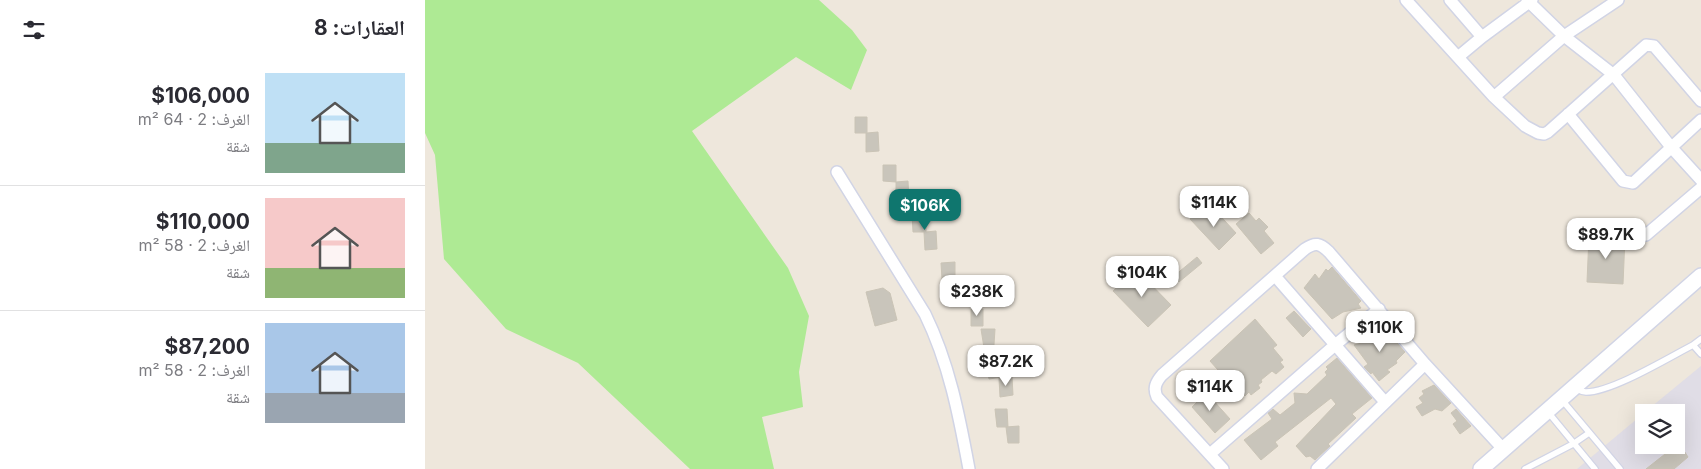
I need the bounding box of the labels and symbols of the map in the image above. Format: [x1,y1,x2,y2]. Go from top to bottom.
pin: $114K [1179,186,1249,228]
pin: $106K [890,188,960,231]
pin: $89.7K [1565,218,1647,260]
pin: $104K [1107,256,1177,298]
pin: $238K [942,274,1012,317]
pin: $110K [1345,310,1415,353]
pin: $87.2K [965,344,1047,387]
pin: $114K [1175,370,1245,412]

